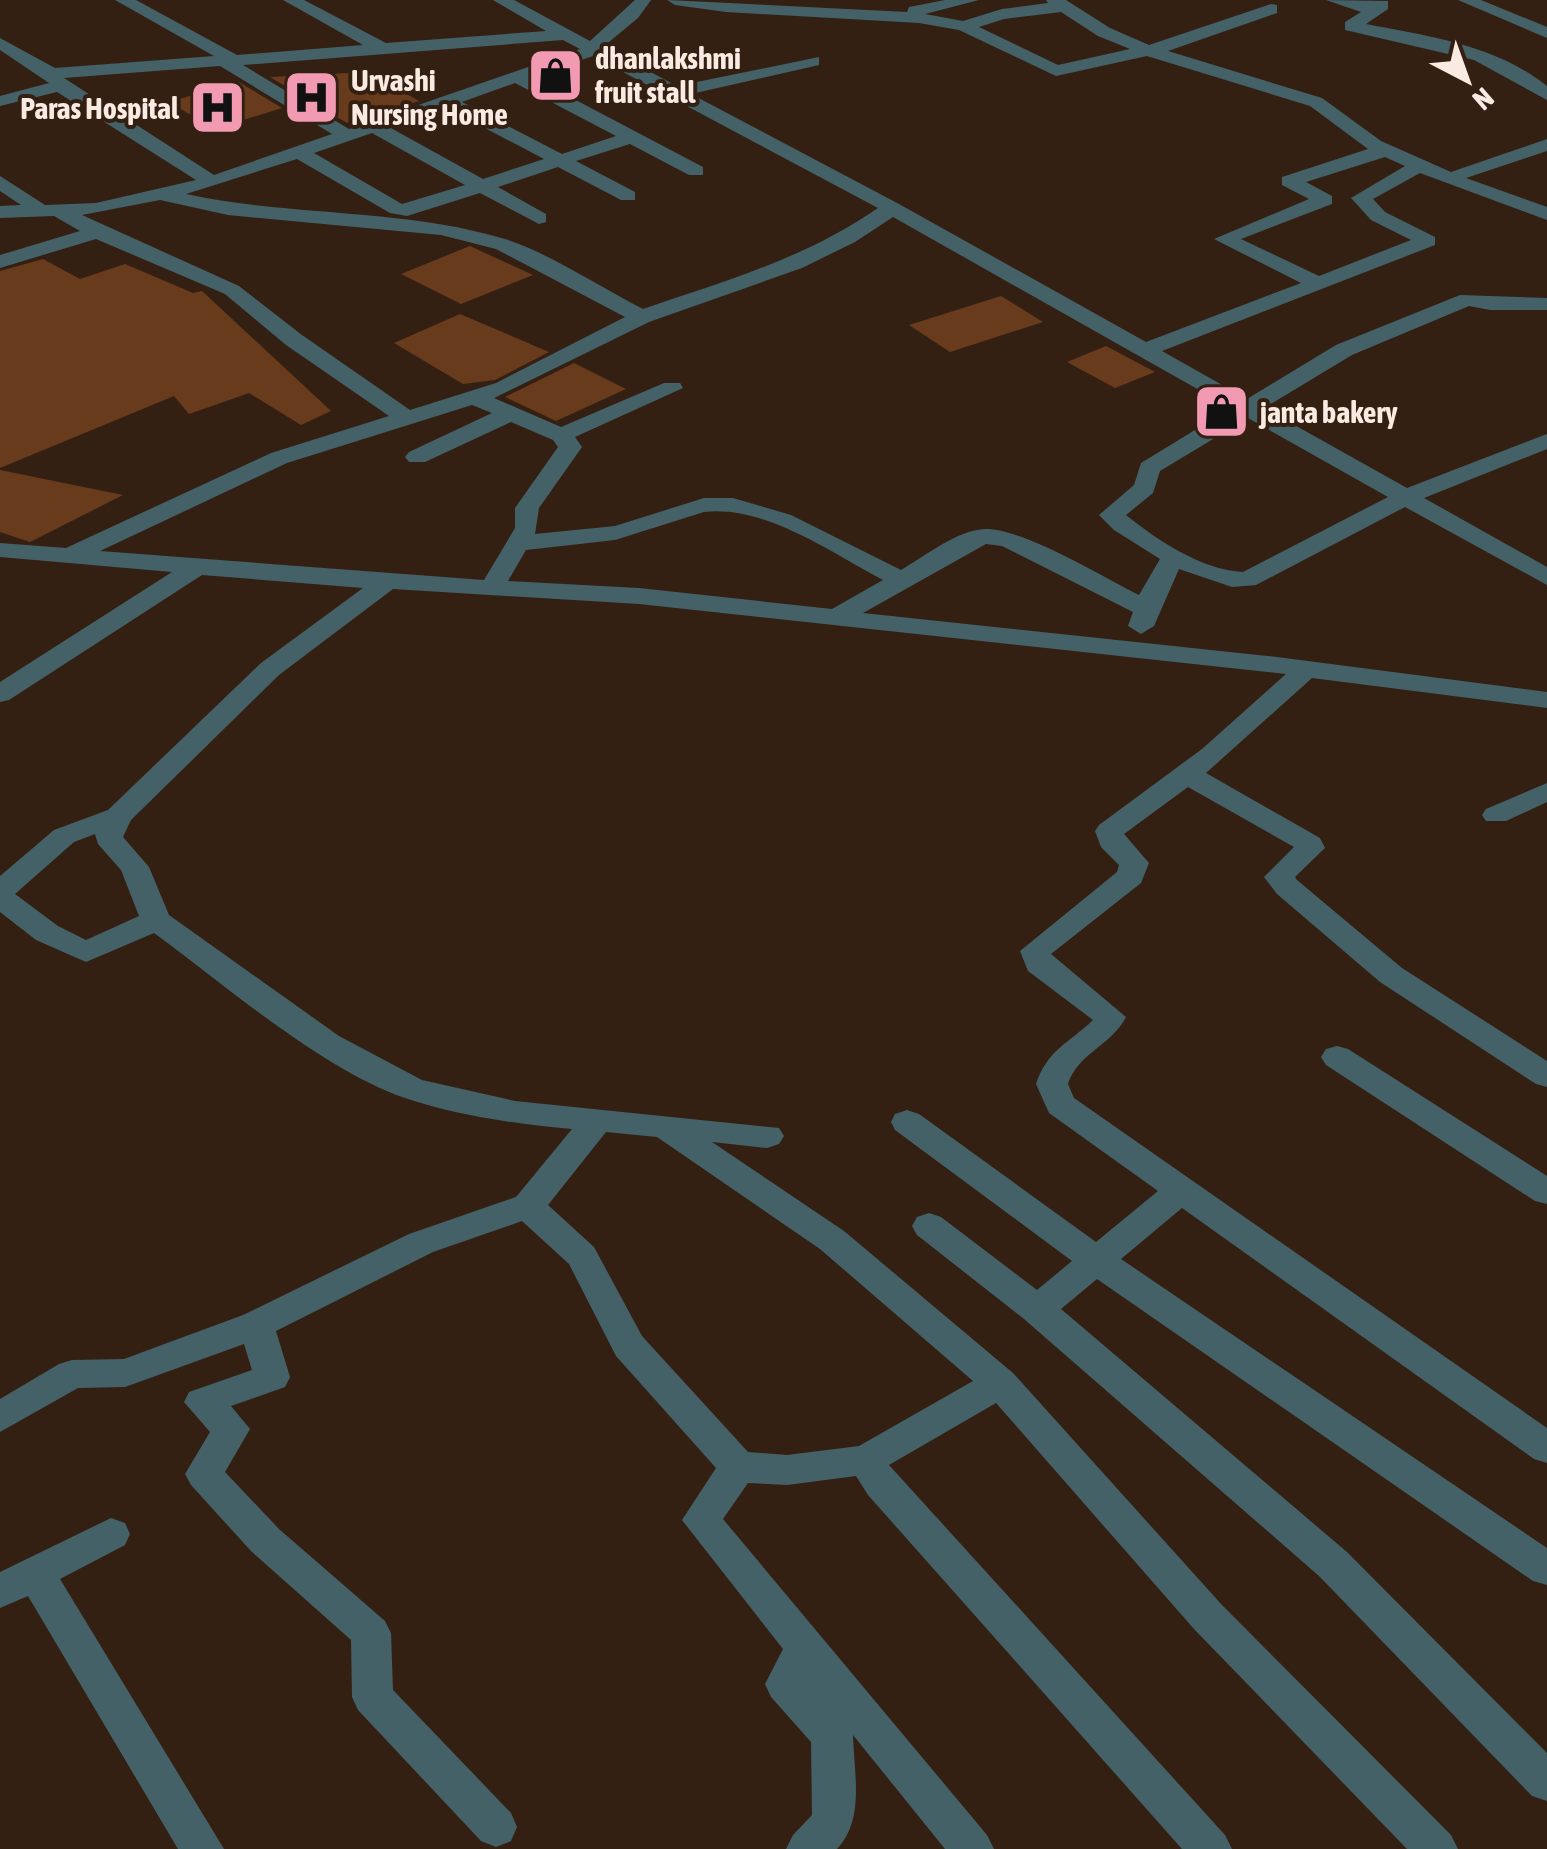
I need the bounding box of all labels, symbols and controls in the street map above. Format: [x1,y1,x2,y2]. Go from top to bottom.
north arrow [1417,30,1517,130]
place label: dhanlakshmi fruit stall [594,41,741,109]
shop icon: dhanlakshmi fruit stall [526,45,586,105]
place label: Urvashi Nursing Home [351,63,508,131]
hospital icon: Urvashi Nursing Home [282,67,342,127]
hospital icon: Paras Hospital [188,78,248,138]
text: N [1467,81,1500,116]
place label: Paras Hospital [20,91,180,125]
shop icon: janta bakery [1191,382,1251,442]
place label: janta bakery [1258,395,1398,429]

